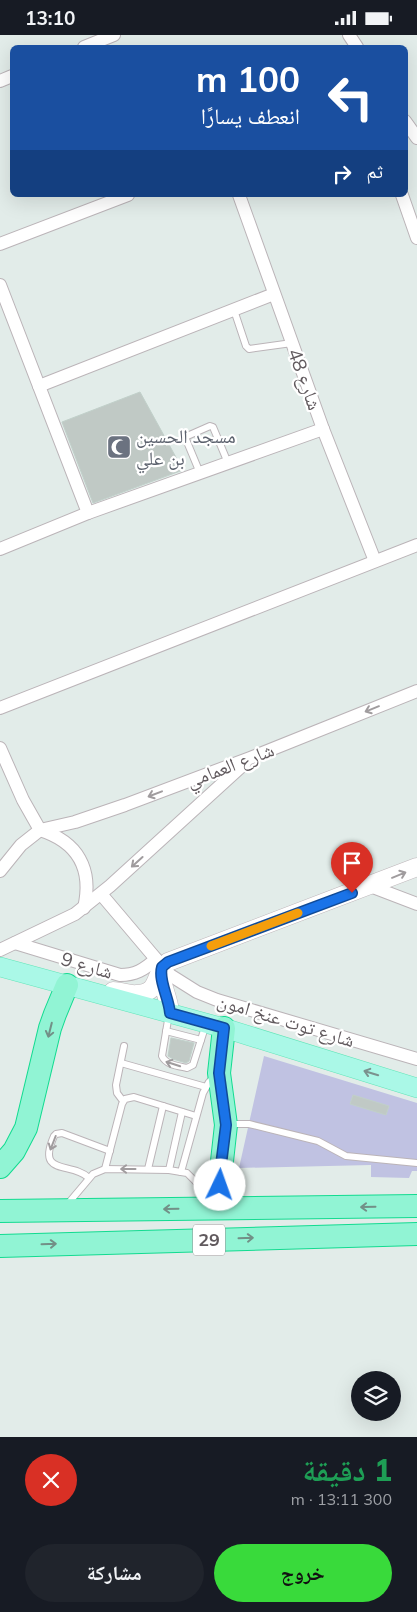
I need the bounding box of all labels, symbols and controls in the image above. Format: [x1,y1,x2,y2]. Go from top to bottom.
text: 13:10 [25,6,75,30]
text: 100 m [196,57,300,101]
icon: left [318,65,383,130]
text: انعطف يسارًا [201,102,300,130]
text: ثم [366,159,383,183]
icon: right [328,160,356,188]
street label: شارع 48 [283,345,327,413]
place label: مسجد الحسين بن علي [136,424,236,474]
mosque icon: مسجد الحسين بن علي [106,434,132,460]
one-way arrow [365,705,380,714]
street label: شارع العمامي [183,737,279,796]
one-way arrow [148,790,163,799]
pin [331,842,373,893]
icon: arrive [338,849,366,877]
one-way arrow [130,856,143,868]
one-way arrow [391,869,406,878]
street label: شارع 9 [58,946,116,984]
street label: شارع توت عنخ امون [214,988,357,1053]
one-way arrow [45,1022,54,1038]
one-way arrow [166,1059,181,1068]
one-way arrow [363,1068,379,1077]
one-way arrow [48,1134,57,1150]
position arrow [193,1158,245,1210]
one-way arrow [120,1164,136,1174]
one-way arrow [361,1202,377,1212]
one-way arrow [163,1204,180,1214]
road number: 29 [193,1225,225,1255]
one-way arrow [238,1234,254,1243]
one-way arrow [40,1240,56,1249]
map controls [351,1371,401,1421]
button: layers [351,1371,401,1421]
text: 1 دقيقة [303,1451,392,1489]
button: close [25,1454,77,1506]
text: 300 m · 13:11 [291,1489,392,1509]
button: مشاركة [25,1544,204,1602]
button: خروج [214,1544,392,1602]

